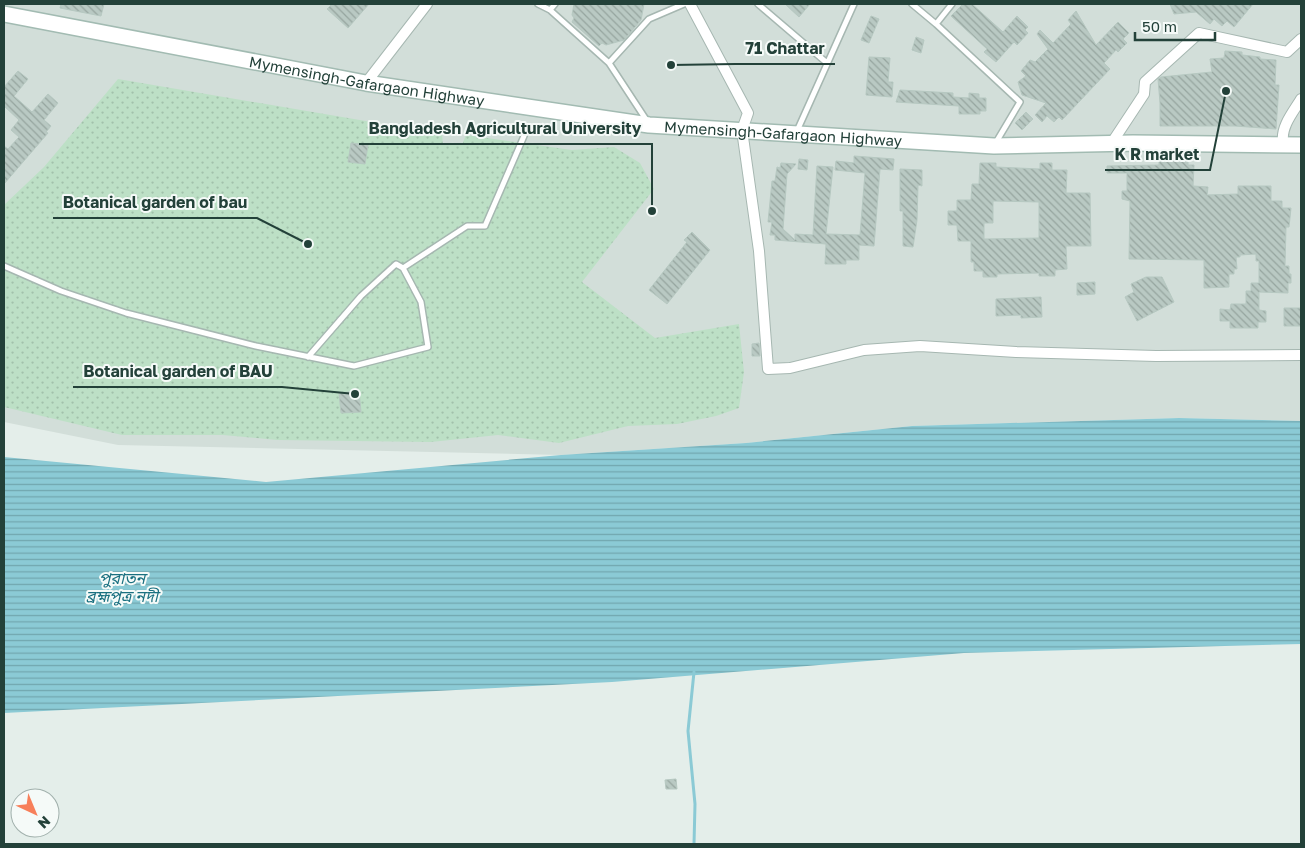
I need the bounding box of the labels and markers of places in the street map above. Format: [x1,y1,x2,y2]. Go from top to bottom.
callout: 71 Chattar [735,33,835,64]
callout: Bangladesh Agricultural University [359,113,652,144]
callout: K R market [1105,139,1210,170]
callout: Botanical garden of bau [53,187,257,218]
callout: Botanical garden of BAU [73,356,282,387]

